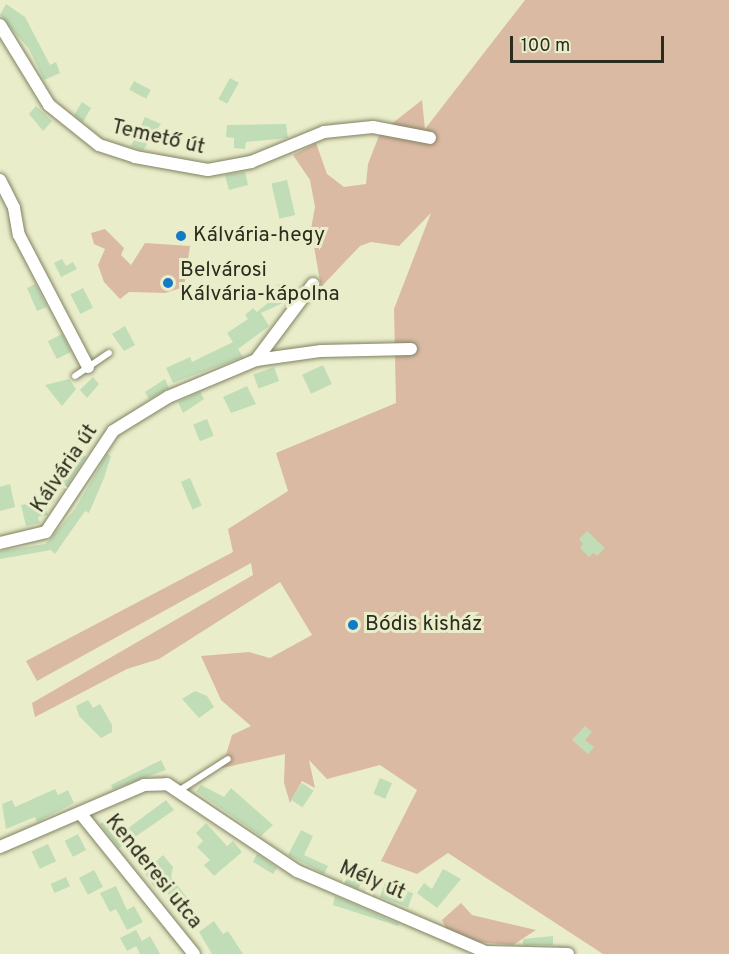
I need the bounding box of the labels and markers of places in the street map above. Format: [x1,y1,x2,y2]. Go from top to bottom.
place label: Kálvária-hegy [193,223,325,249]
marker: Kálvária-hegy [174,229,188,243]
place label: Belvárosi Kálvária-kápolna [180,258,340,308]
marker: Belvárosi Kálvária-kápolna [161,276,175,290]
place label: Bódis kisház [365,612,482,638]
marker: Bódis kisház [346,618,360,632]

